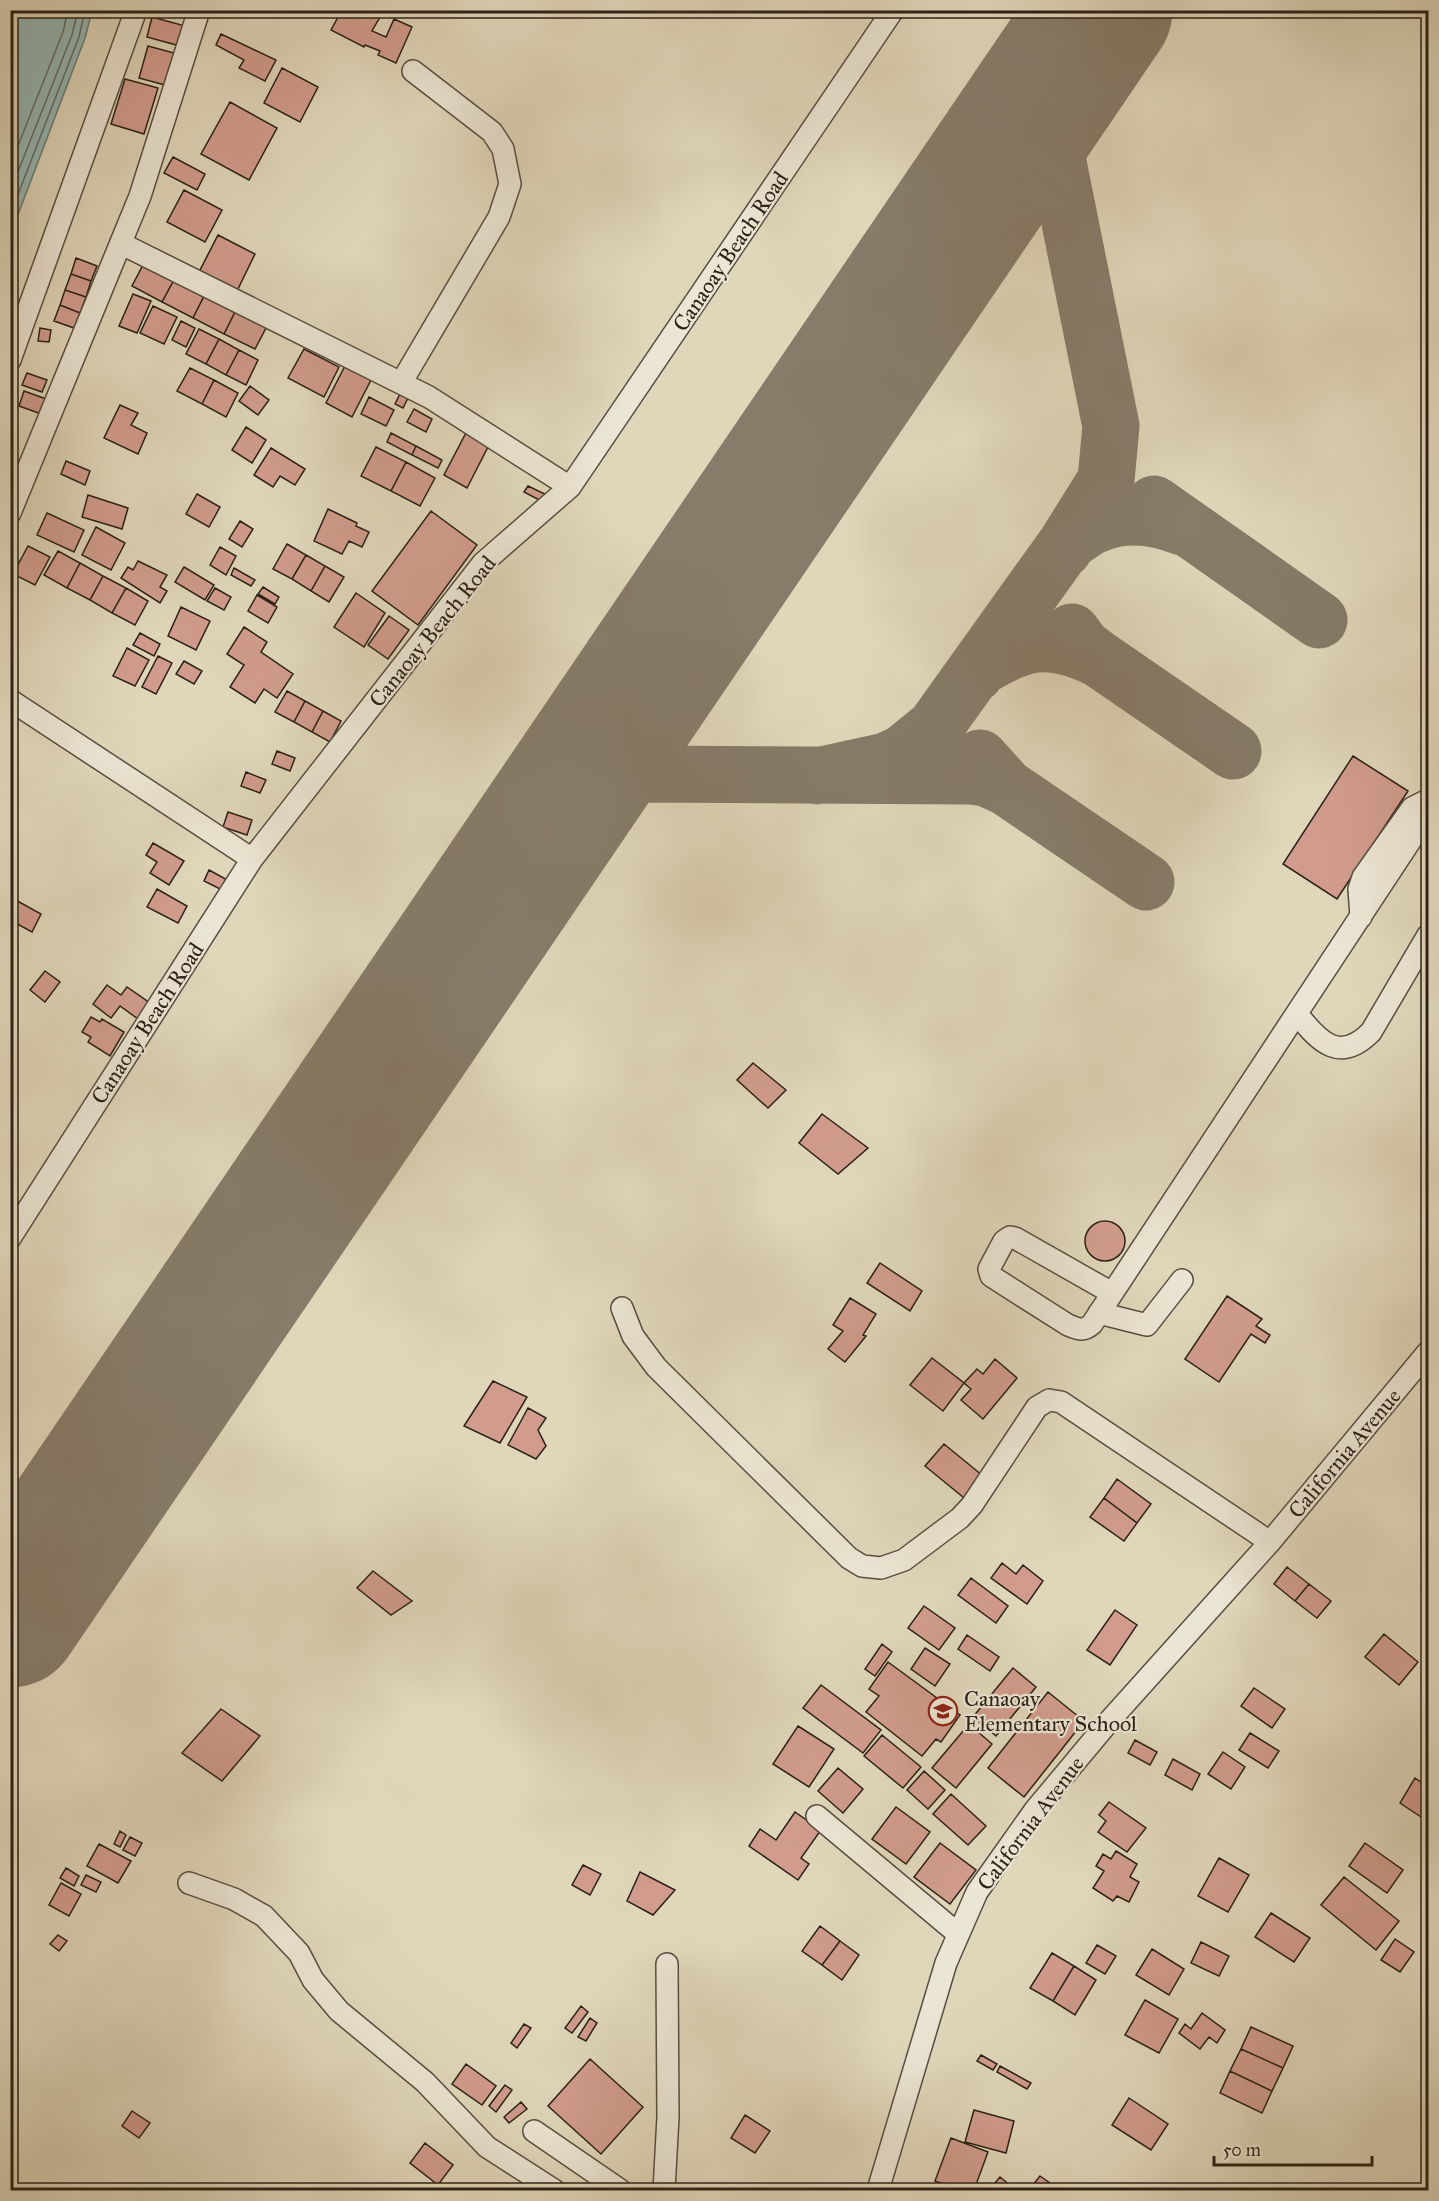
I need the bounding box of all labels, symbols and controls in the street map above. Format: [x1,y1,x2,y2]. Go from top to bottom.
street label: Canaoay Beach Road [667,166,794,336]
street label: Canaoay Beach Road [363,550,502,712]
street label: Canaoay Beach Road [85,938,210,1109]
street label: California Avenue [1282,1383,1406,1524]
place label: Canaoay Elementary School [964,1685,1137,1737]
school or university icon: Canaoay Elementary School [927,1695,959,1727]
street label: California Avenue [971,1751,1090,1896]
scale bar [1214,2129,1372,2167]
text: 50 m [1223,2139,1261,2161]

